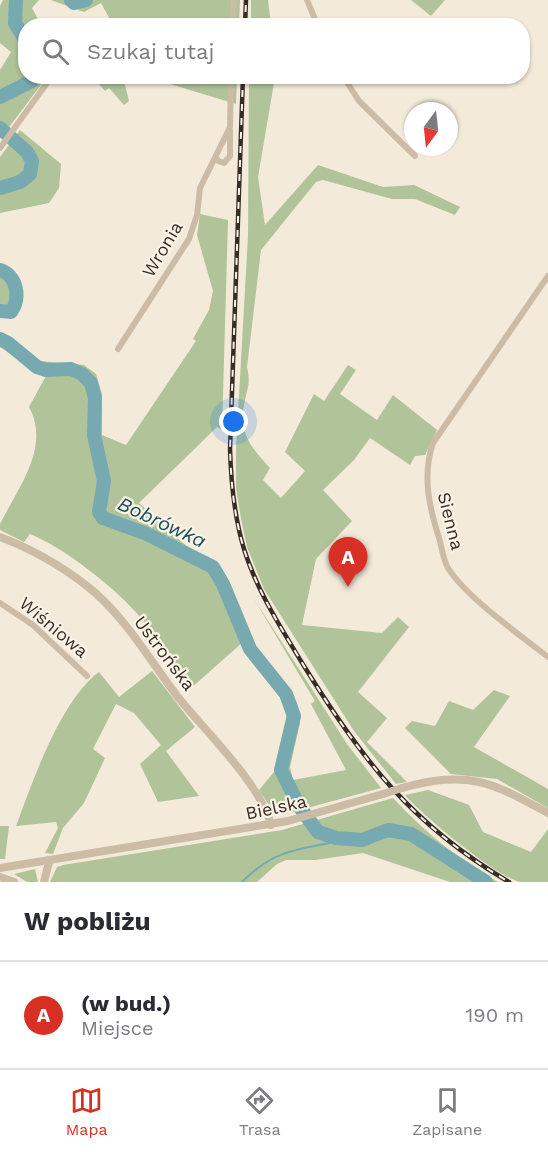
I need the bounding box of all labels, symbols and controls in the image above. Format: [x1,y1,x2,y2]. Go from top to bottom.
search box [18,18,530,84]
icon: search [39,35,72,68]
text: Szukaj tutaj [87,39,214,64]
north arrow [404,102,458,156]
street label: Wronia [137,218,187,280]
your location [219,407,248,436]
street label: Sienna [434,490,468,552]
water label: Bobrówka [114,491,210,553]
pin: A [328,538,368,587]
street label: Wiśniowa [15,592,93,662]
street label: Ustrońska [130,611,200,695]
street label: Bielska [243,790,309,824]
text: W pobliżu [24,906,151,936]
text: (w bud.) [81,991,171,1016]
text: A [37,1003,50,1027]
text: 190 m [466,1003,524,1027]
text: Miejsce [81,1016,154,1040]
tab: Mapa [66,1084,108,1139]
tab: Trasa [239,1084,281,1139]
tab: Zapisane [412,1084,482,1139]

